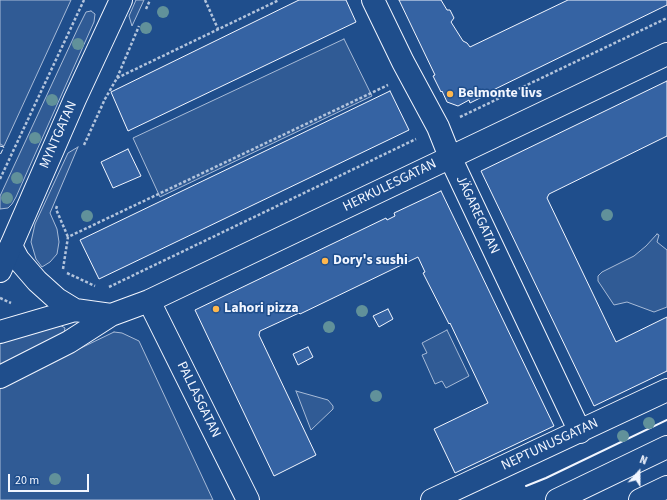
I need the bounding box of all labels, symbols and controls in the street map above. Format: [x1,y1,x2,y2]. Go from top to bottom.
place label: Belmonte livs [458,86,542,102]
marker: Belmonte livs [445,89,455,99]
street label: MYNTGATAN [37,99,81,171]
street label: HERKULESGATAN [340,156,440,216]
street label: JÄGAREGATAN [451,173,503,257]
place label: Dory's sushi [333,253,408,269]
marker: Dory's sushi [320,256,330,266]
place label: Lahori pizza [224,301,299,317]
marker: Lahori pizza [211,304,221,314]
street label: PALLASGATAN [172,359,224,441]
street label: NEPTUNUSGATAN [499,415,601,475]
north arrow [619,452,659,492]
text: N [637,452,650,469]
scale bar [10,466,91,492]
text: 20 m [15,472,39,489]

